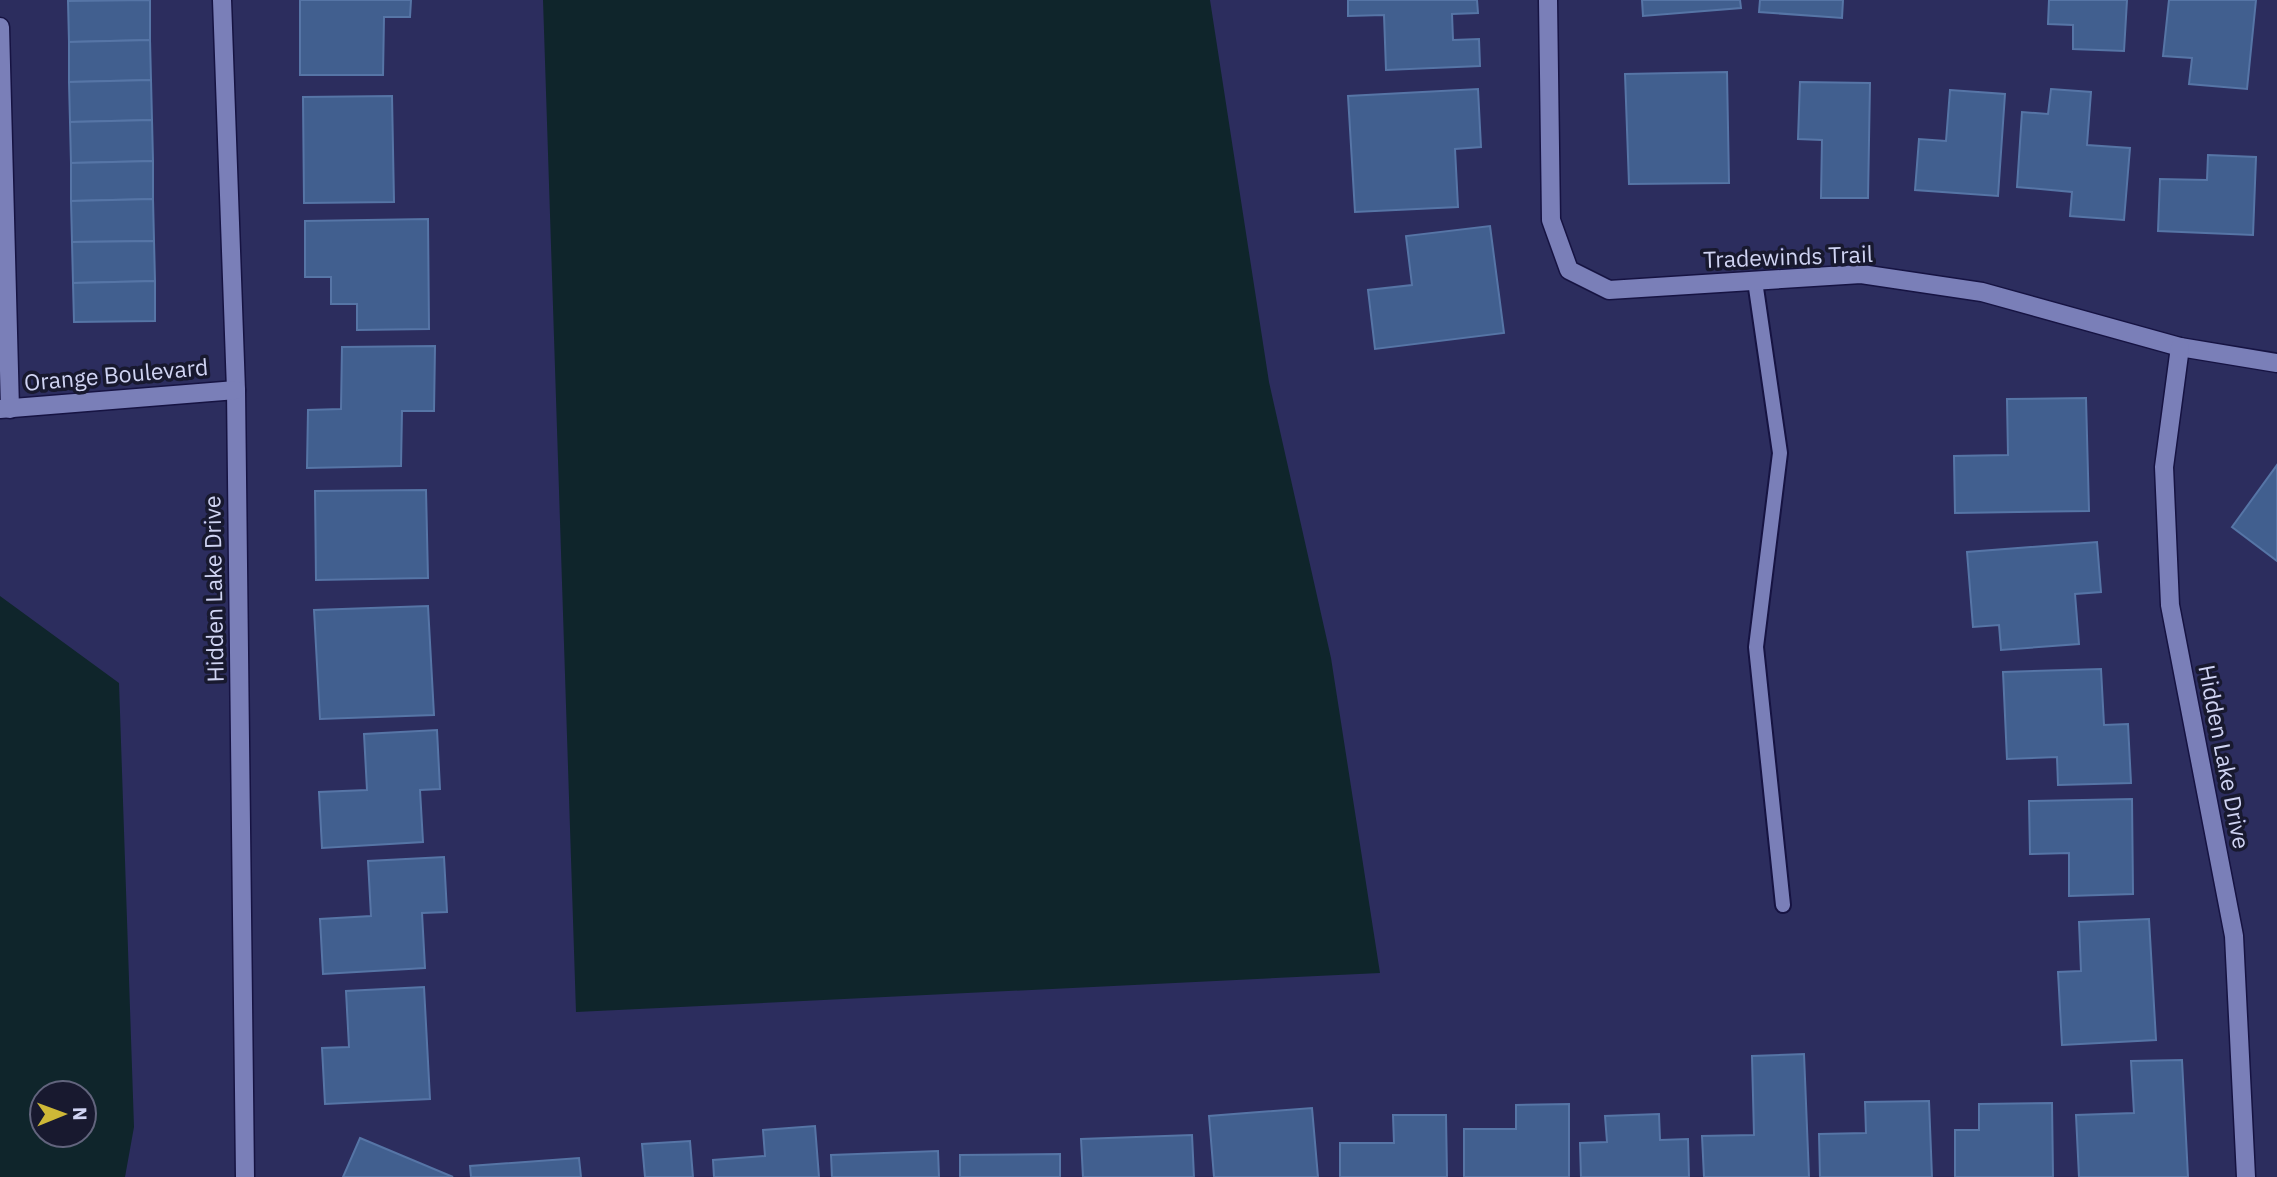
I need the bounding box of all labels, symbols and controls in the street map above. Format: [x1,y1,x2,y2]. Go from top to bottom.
street label: Tradewinds Trail [1703,238,1873,274]
street label: Orange Boulevard [23,351,209,397]
street label: Hidden Lake Drive [196,495,230,683]
street label: Hidden Lake Drive [2192,662,2258,851]
north arrow [28,1079,98,1149]
text: N [68,1107,92,1121]

